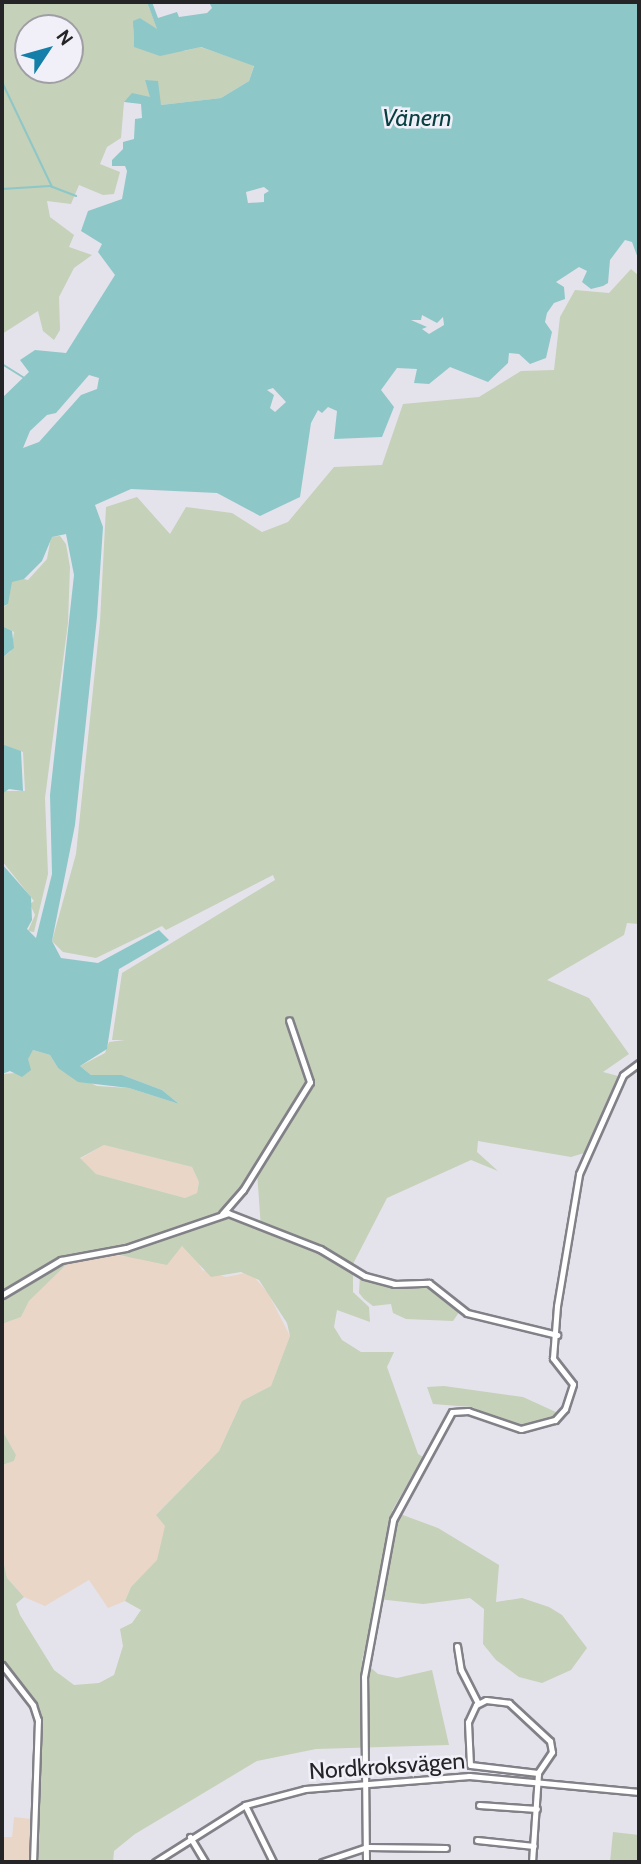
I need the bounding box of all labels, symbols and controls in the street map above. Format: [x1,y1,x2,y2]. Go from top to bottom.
north arrow [14,14,84,84]
text: N [52,25,78,50]
water label: Vänern [382,104,452,132]
street label: Nordkroksvägen [308,1747,466,1785]

